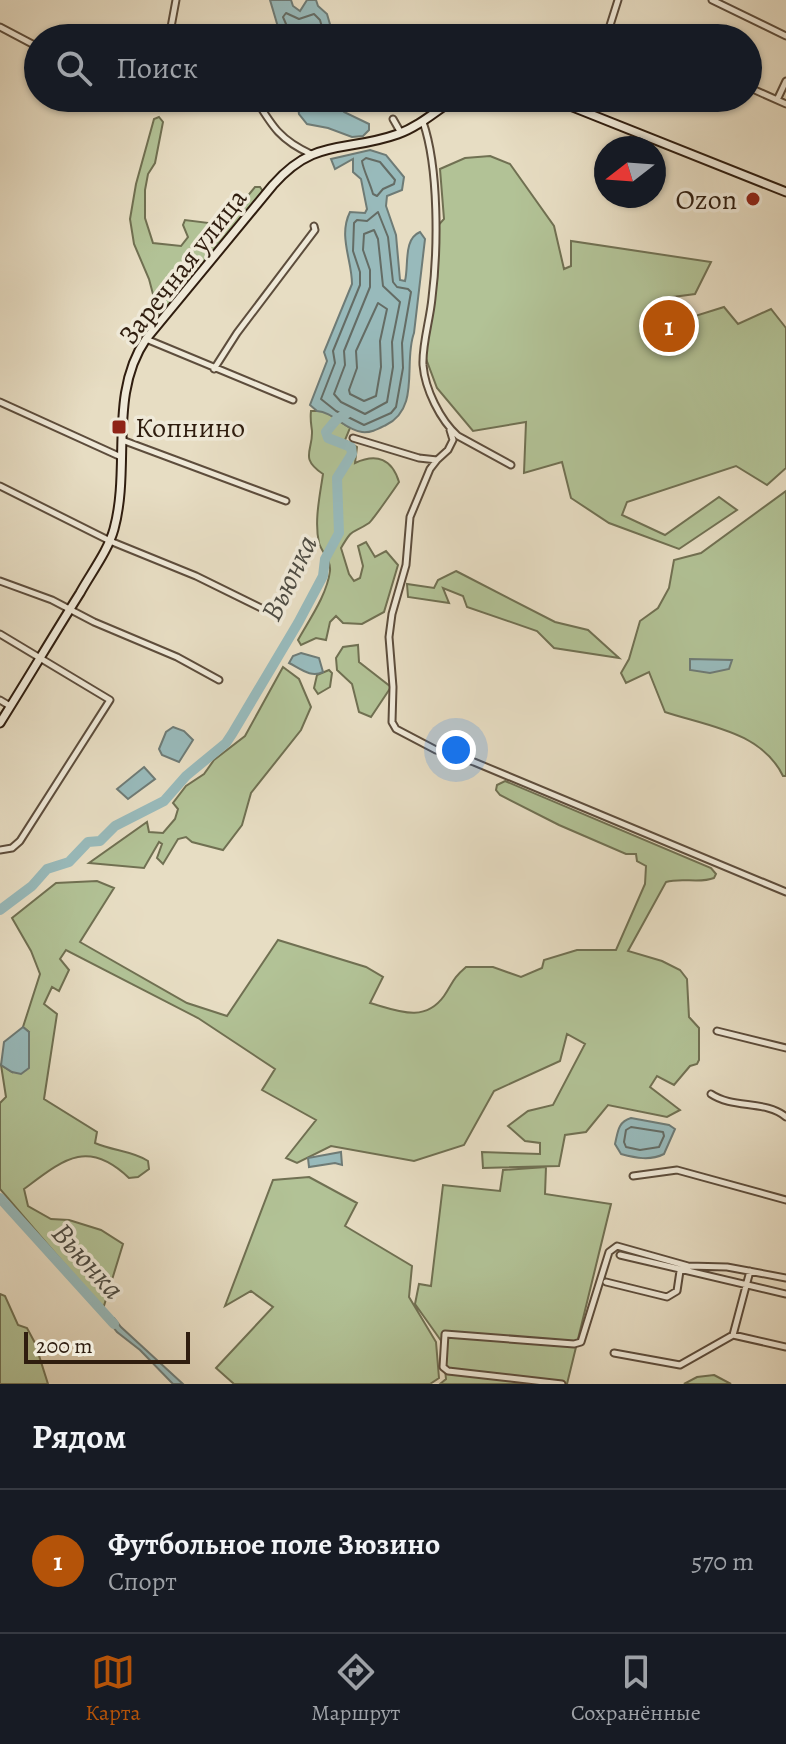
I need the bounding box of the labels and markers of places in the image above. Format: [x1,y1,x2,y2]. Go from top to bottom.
place label: Ozon [675,181,737,219]
marker: Ozon [744,190,762,208]
pin: 1 [643,296,695,356]
place label: Копнино [135,409,245,447]
marker: Копнино [110,418,128,436]

